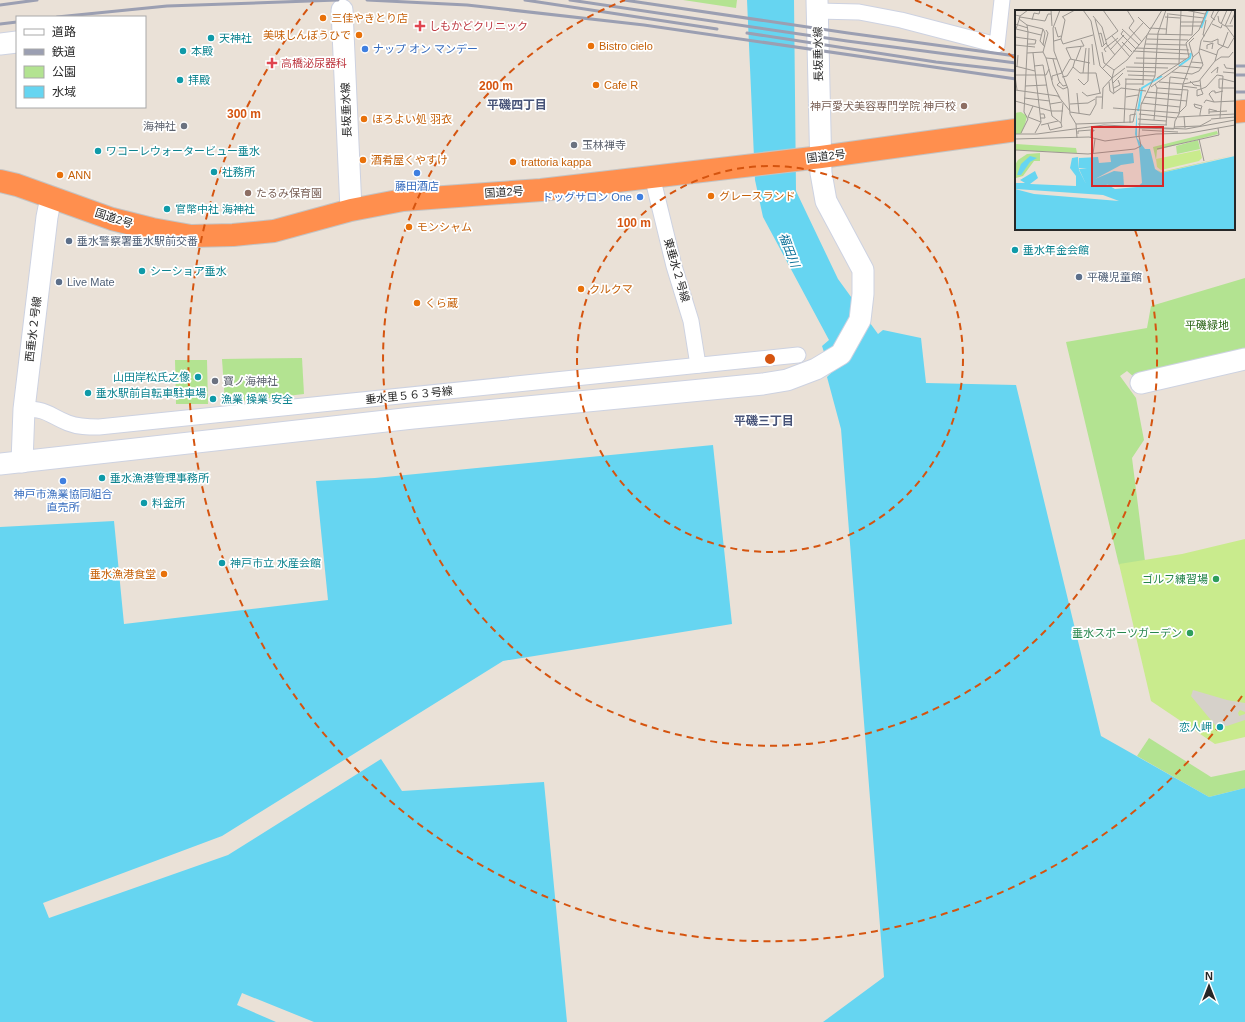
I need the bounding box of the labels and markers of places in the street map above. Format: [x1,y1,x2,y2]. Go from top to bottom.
place label: 三佳やきとり店 [331,12,408,24]
marker: 三佳やきとり店 [318,13,328,23]
marker: しもかどクリニック [414,20,426,32]
place label: しもかどクリニック [429,20,528,32]
place label: 美味しんぼうひで [263,29,351,41]
marker: 美味しんぼうひで [354,30,364,40]
place label: 天神社 [219,32,252,44]
marker: 天神社 [206,33,216,43]
place label: Bistro cielo [599,40,653,52]
marker: Bistro cielo [586,41,596,51]
place label: ナップ オン マンデー [373,43,478,55]
marker: ナップ オン マンデー [360,44,370,54]
place label: 本殿 [191,45,213,57]
marker: 本殿 [178,46,188,56]
marker: 高橋泌尿器科 [266,57,278,69]
place label: 高橋泌尿器科 [281,57,347,69]
place label: 拝殿 [188,74,210,86]
marker: 拝殿 [175,75,185,85]
place label: Cafe R [604,79,638,91]
marker: Cafe R [591,80,601,90]
place label: 神戸愛犬美容専門学院 神戸校 [810,100,956,112]
marker: 神戸愛犬美容専門学院 神戸校 [959,101,969,111]
place label: ほろよい処 羽衣 [372,113,452,125]
marker: ほろよい処 羽衣 [359,114,369,124]
place label: 海神社 [143,120,176,132]
marker: 海神社 [179,121,189,131]
place label: 玉林禅寺 [582,139,626,151]
marker: 玉林禅寺 [569,140,579,150]
place label: ワコーレウォータービュー垂水 [106,145,260,157]
marker: ワコーレウォータービュー垂水 [93,146,103,156]
place label: 酒肴屋くやすけ [371,154,448,166]
marker: 酒肴屋くやすけ [358,155,368,165]
place label: trattoria kappa [521,156,592,168]
marker: trattoria kappa [508,157,518,167]
place label: 社務所 [222,166,256,178]
marker: 社務所 [209,167,219,177]
marker: 藤田酒店 [412,168,422,178]
place label: ANN [68,169,91,181]
marker: ANN [55,170,65,180]
place label: 藤田酒店 [395,180,439,192]
place label: たるみ保育園 [256,187,322,199]
marker: たるみ保育園 [243,188,253,198]
place label: グレースランド [719,190,795,202]
place label: ドッグサロン One [542,191,632,203]
marker: グレースランド [706,191,716,201]
marker: ドッグサロン One [635,192,645,202]
place label: 官幣中社 海神社 [175,203,255,215]
marker: 官幣中社 海神社 [162,204,172,214]
place label: モンシャム [417,221,472,233]
marker: モンシャム [404,222,414,232]
place label: 垂水警察署垂水駅前交番 [77,235,198,247]
marker: 垂水警察署垂水駅前交番 [64,236,74,246]
place label: 垂水年金会館 [1023,244,1089,256]
marker: 垂水年金会館 [1010,245,1020,255]
place label: シーショア垂水 [150,265,227,277]
marker: シーショア垂水 [137,266,147,276]
place label: 平磯児童館 [1087,271,1142,283]
marker: 平磯児童館 [1074,272,1084,282]
place label: Live Mate [67,276,115,288]
marker: Live Mate [54,277,64,287]
place label: クルクマ [589,283,633,295]
marker: クルクマ [576,284,586,294]
place label: くら蔵 [425,297,458,309]
marker: くら蔵 [412,298,422,308]
centre of rings [763,352,777,366]
place label: 山田岸松氏之像 [113,371,190,383]
marker: 山田岸松氏之像 [193,372,203,382]
place label: 寶ノ海神社 [223,375,278,387]
marker: 寶ノ海神社 [210,376,220,386]
place label: 垂水駅前自転車駐車場 [96,387,206,399]
marker: 垂水駅前自転車駐車場 [83,388,93,398]
place label: 漁業 操業 安全 [221,393,293,405]
marker: 漁業 操業 安全 [208,394,218,404]
place label: 垂水漁港管理事務所 [110,472,210,484]
marker: 垂水漁港管理事務所 [97,473,107,483]
marker: 神戸市漁業協同組合 直売所 [58,476,68,486]
place label: 神戸市漁業協同組合 直売所 [14,488,113,513]
place label: 料金所 [152,497,186,509]
marker: 料金所 [139,498,149,508]
place label: 神戸市立 水産会館 [230,557,321,569]
marker: 神戸市立 水産会館 [217,558,227,568]
place label: 垂水漁港食堂 [90,568,156,580]
marker: 垂水漁港食堂 [159,569,169,579]
place label: ゴルフ練習場 [1142,573,1208,585]
marker: ゴルフ練習場 [1211,574,1221,584]
place label: 垂水スポーツガーデン [1072,627,1182,639]
marker: 垂水スポーツガーデン [1185,628,1195,638]
place label: 恋人岬 [1179,721,1212,733]
marker: 恋人岬 [1215,722,1225,732]

